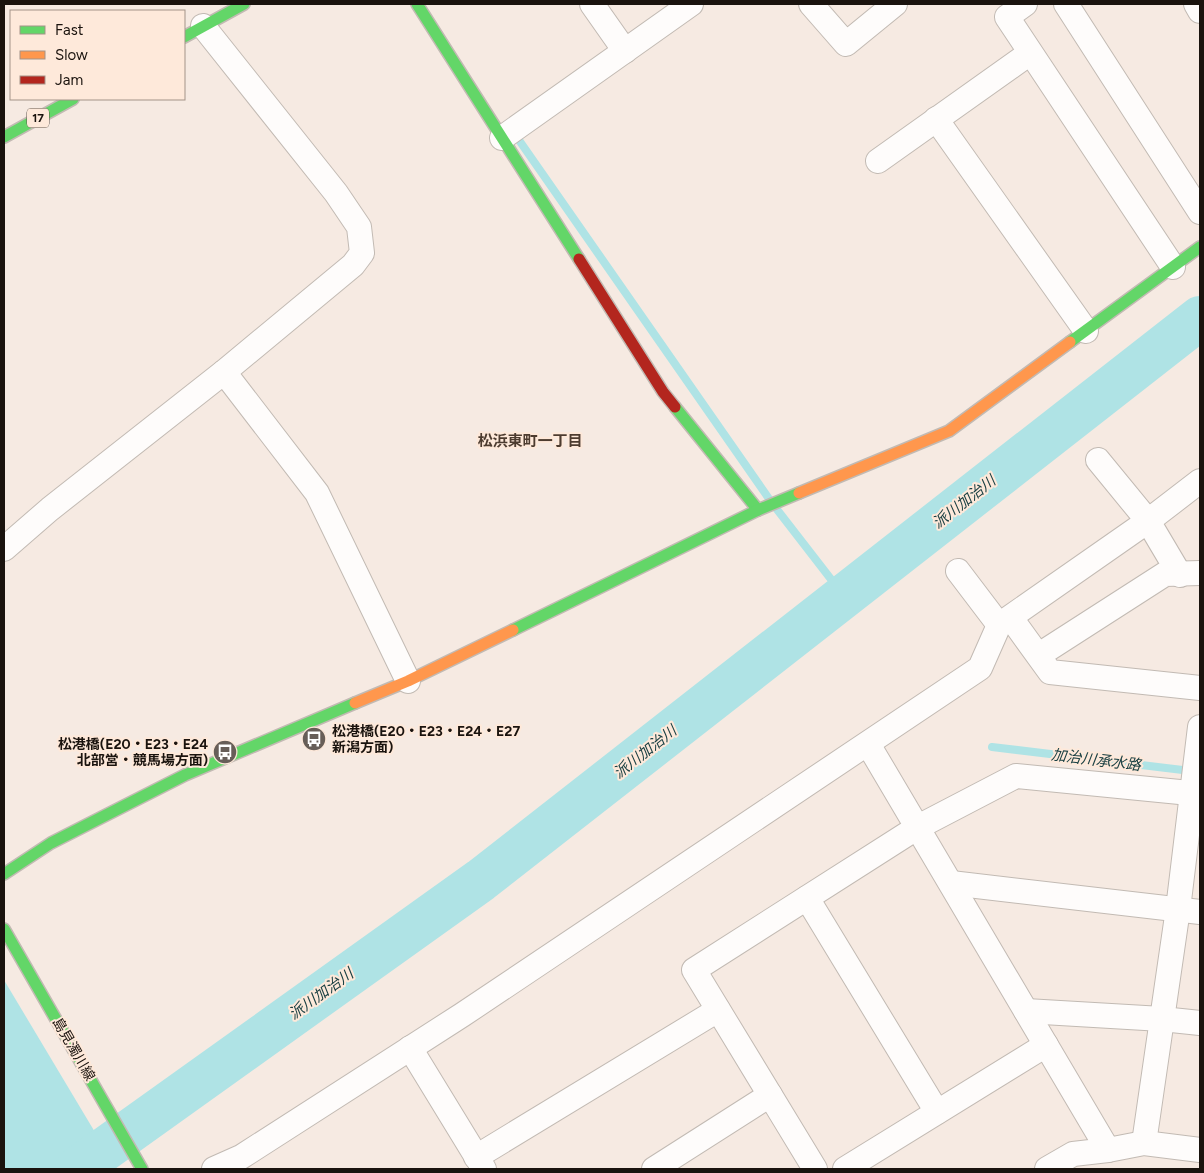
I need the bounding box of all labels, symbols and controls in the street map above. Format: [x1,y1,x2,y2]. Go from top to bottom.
legend [10,10,185,100]
text: Fast [55,21,84,39]
text: Slow [55,46,88,64]
text: Jam [55,71,83,89]
road number: 17 [27,109,49,128]
district label: 松浜東町一丁目 [477,432,583,450]
water label: 派川加治川 [929,471,1001,532]
water label: 派川加治川 [610,721,682,782]
place label: 松港橋(E20・E23・E24・E27 新潟方面) [332,723,520,756]
bus stop icon: 松港橋(E20・E23・E24・E27 新潟方面) [301,726,327,752]
place label: 松港橋(E20・E23・E24 北部営・競馬場方面) [58,736,208,769]
bus stop icon: 松港橋(E20・E23・E24 北部営・競馬場方面) [212,739,238,765]
water label: 加治川承水路 [1050,746,1144,775]
water label: 派川加治川 [285,964,358,1023]
street label: 島見濁川線 [49,1015,98,1084]

